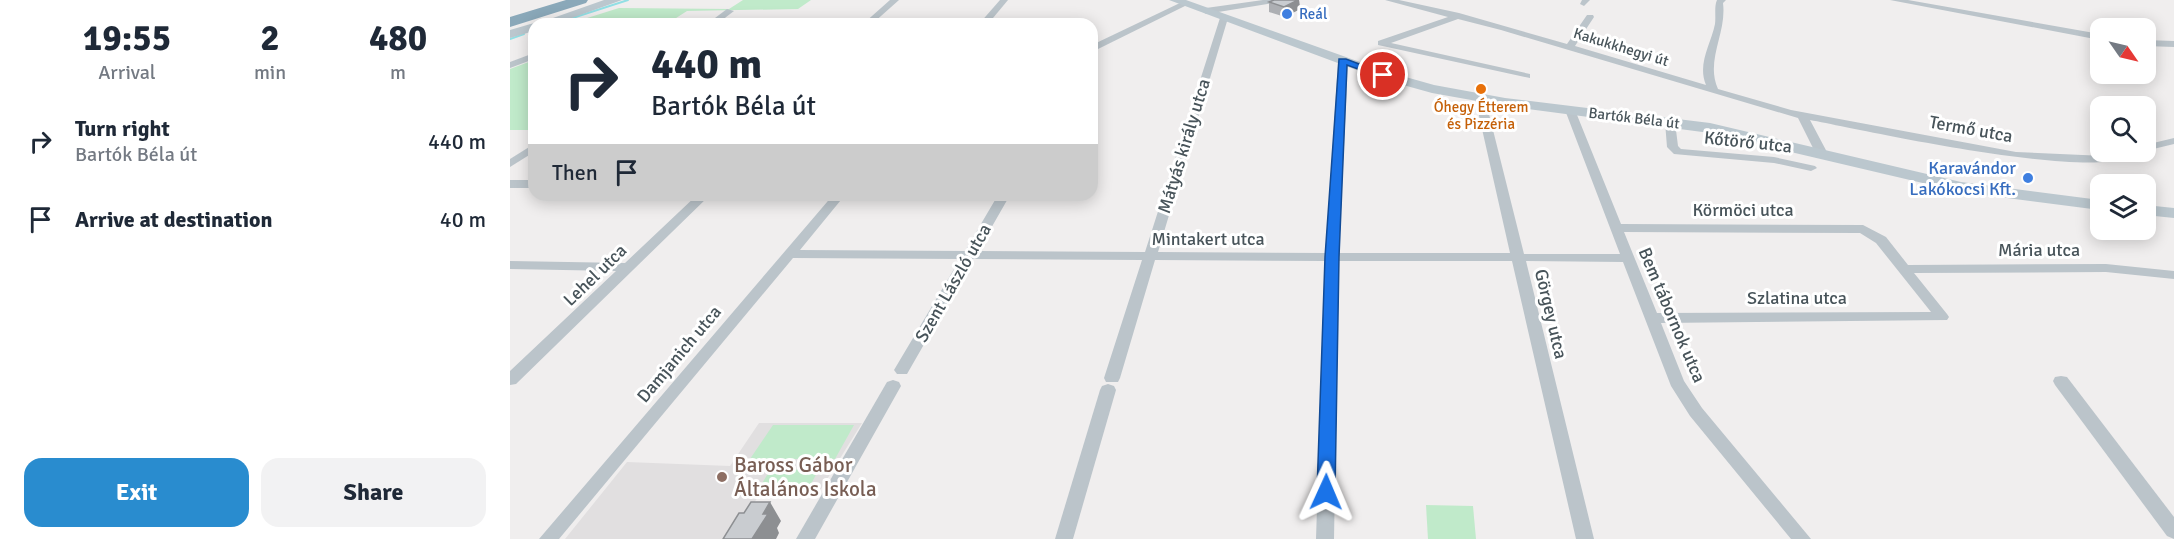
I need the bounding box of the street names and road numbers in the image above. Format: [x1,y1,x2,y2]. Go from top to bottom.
street label: Kakukkhegyi út [1571,24,1671,70]
street label: Mátyás király utca [1153,76,1215,216]
street label: Bartók Béla út [1587,103,1681,133]
street label: Termő utca [1928,111,2014,147]
street label: Kőtörő utca [1703,126,1793,158]
street label: Körmöci utca [1692,199,1794,221]
street label: Szent László utca [910,220,996,346]
street label: Mintakert utca [1151,228,1265,250]
street label: Lehel utca [559,239,631,311]
street label: Mária utca [1998,239,2080,261]
street label: Bem tábornok utca [1634,244,1710,386]
street label: Görgey utca [1530,267,1572,361]
street label: Szlatina utca [1747,287,1847,309]
street label: Damjanich utca [632,301,726,407]

